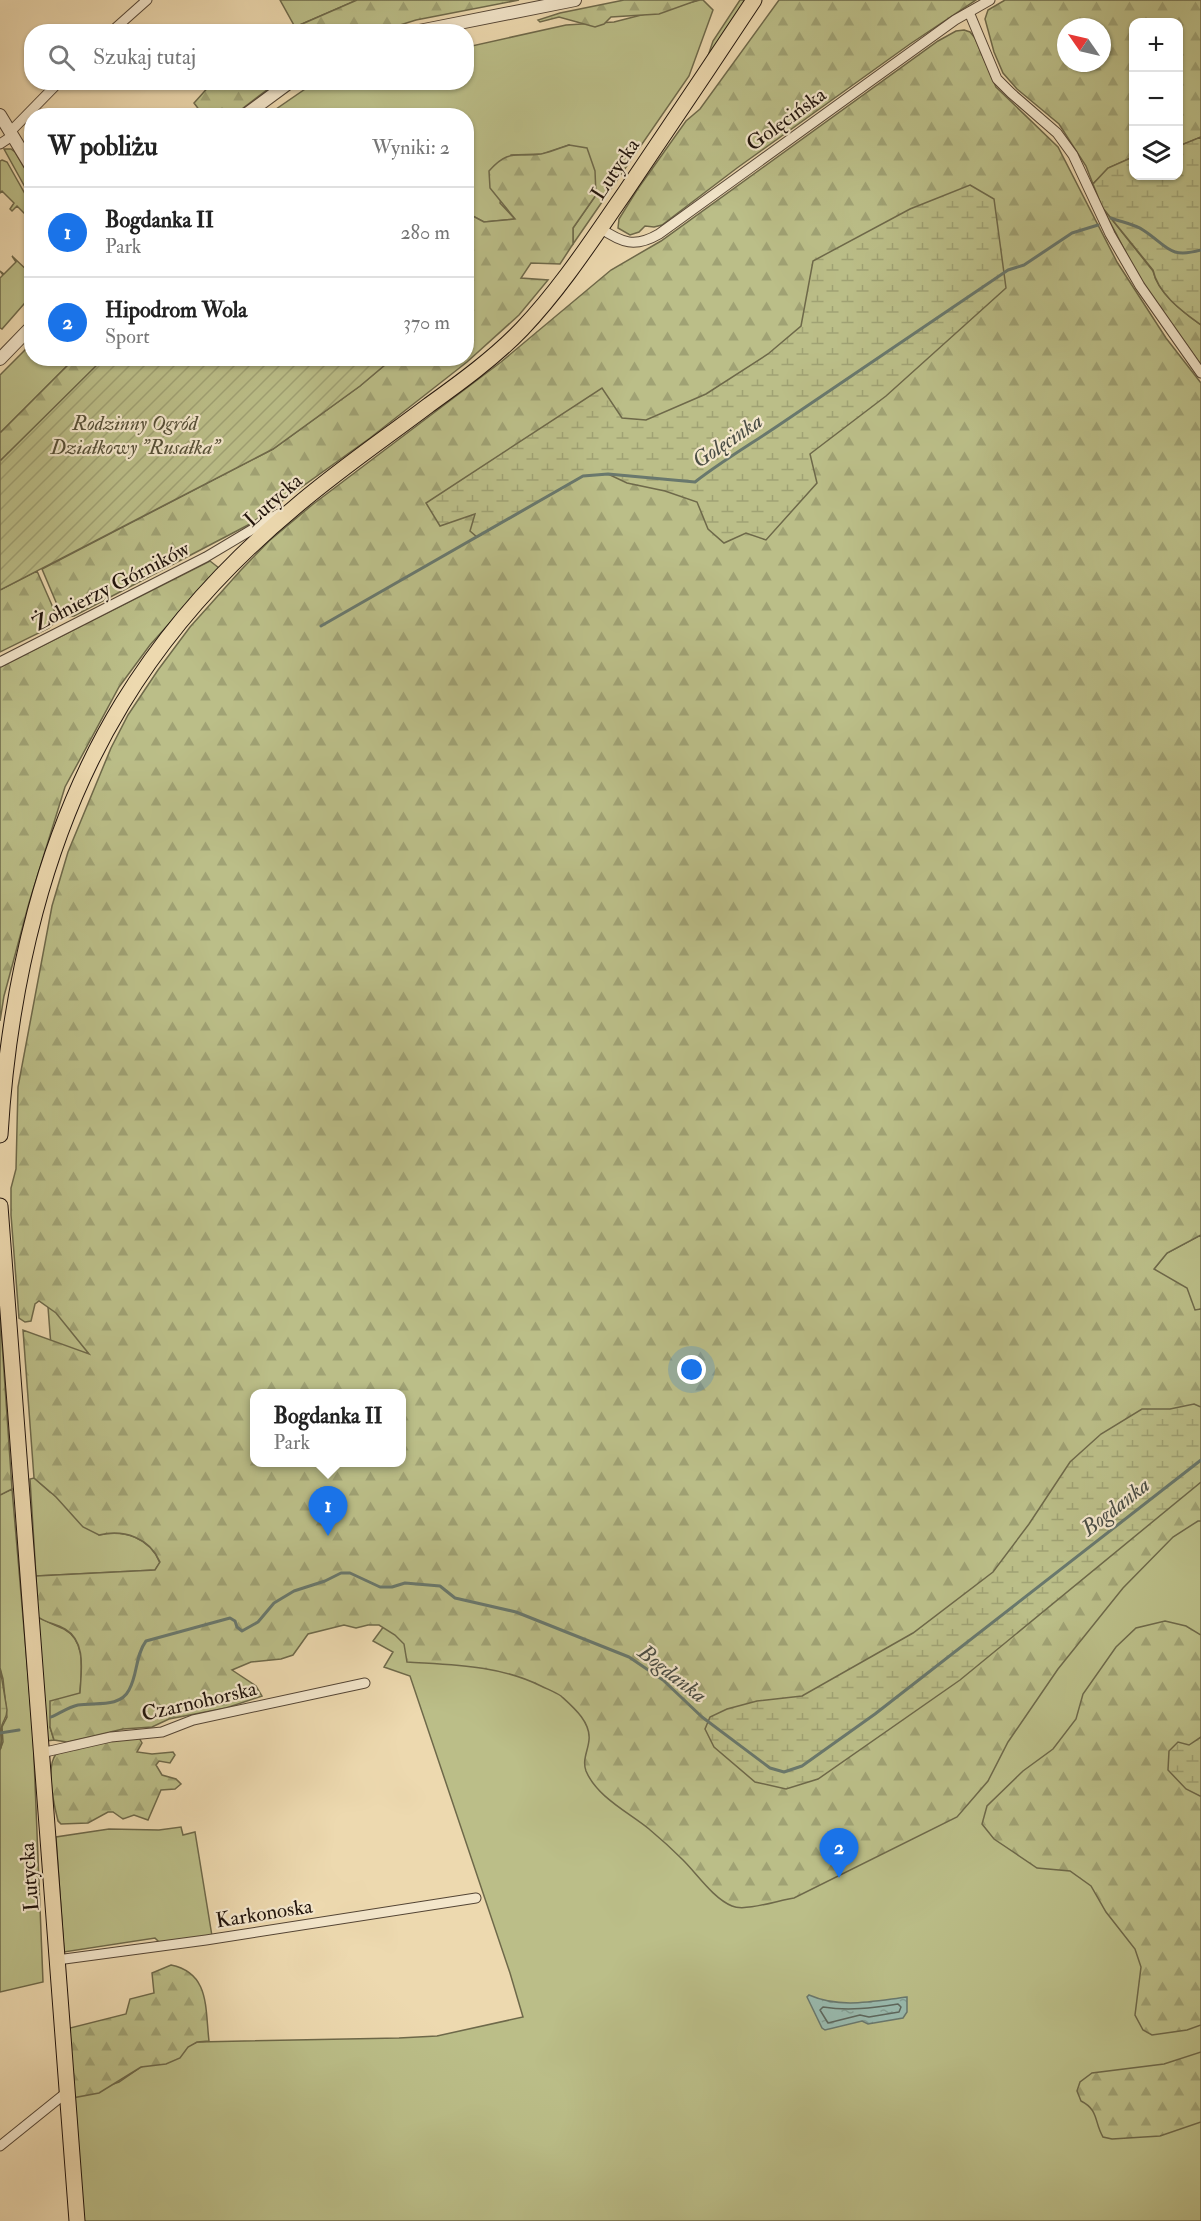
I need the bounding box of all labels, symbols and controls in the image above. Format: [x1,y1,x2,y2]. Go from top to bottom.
north arrow [1057,18,1111,72]
map controls [1129,18,1183,180]
button: + [1129,18,1183,72]
search box [24,24,474,90]
icon: search [45,41,78,74]
text: Szukaj tutaj [93,43,196,71]
button: − [1129,72,1183,126]
street label: Golęcińska [741,81,832,157]
button: layers [1129,126,1183,180]
text: W pobliżu [48,131,158,163]
street label: Lutycka [585,133,646,205]
text: Wyniki: 2 [372,135,450,160]
text: Bogdanka II [105,206,214,234]
text: 1 [64,220,71,245]
text: 280 m [400,220,450,245]
text: Park [105,234,141,259]
text: Hipodrom Wola [105,296,247,324]
text: 2 [62,310,73,335]
text: 370 m [403,310,450,335]
text: Sport [105,324,150,349]
water label: Golęcinka [687,407,768,474]
park label: Rodzinny Ogród Działkowy "Rusałka" [49,410,222,461]
street label: Lutycka [238,467,308,533]
street label: Żołnierzy Górników [28,535,195,638]
your location [677,1355,706,1384]
popup [250,1389,406,1467]
text: Bogdanka II [274,1402,382,1430]
text: Park [274,1430,310,1455]
water label: Bogdanka [1075,1471,1156,1543]
pin: 1 [308,1486,348,1536]
water label: Bogdanka [632,1638,712,1709]
street label: Czarnohorska [139,1675,260,1728]
pin: 2 [820,1828,858,1878]
street label: Lutycka [14,1841,45,1912]
street label: Karkonoska [214,1892,315,1934]

